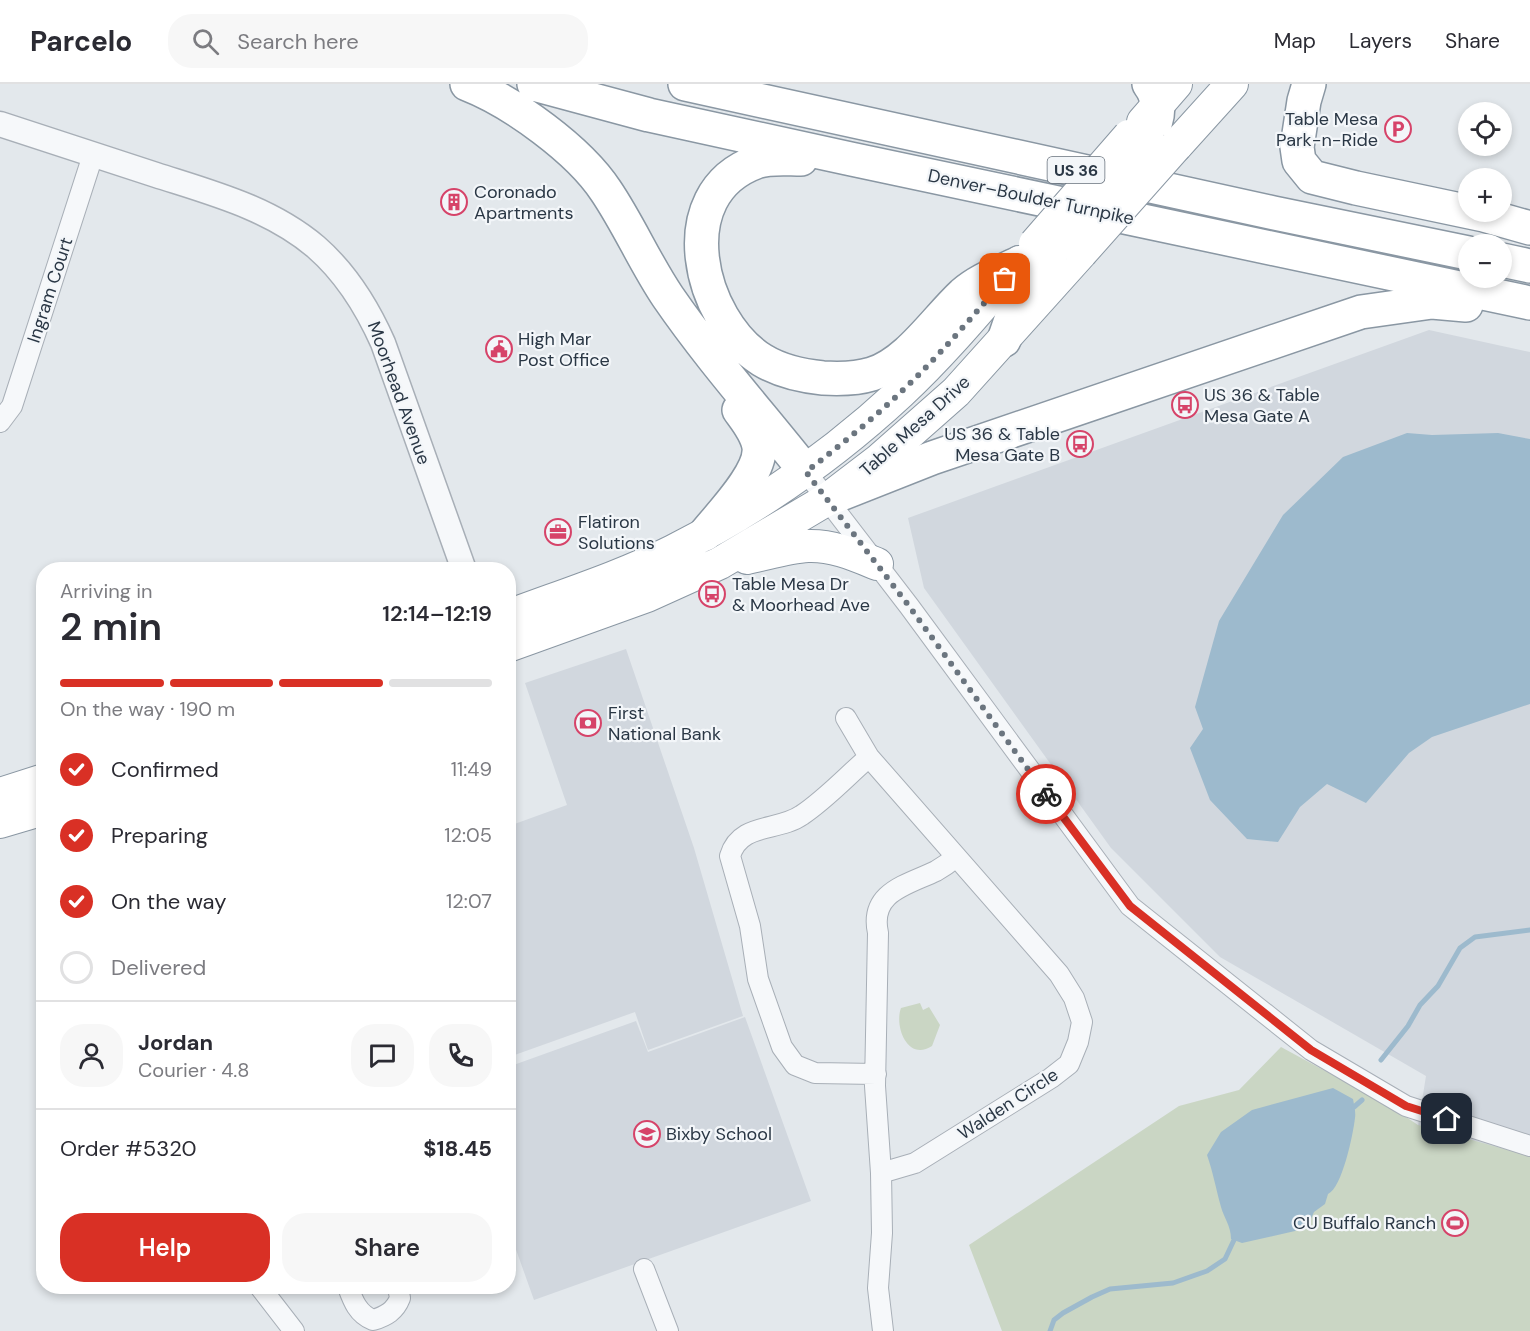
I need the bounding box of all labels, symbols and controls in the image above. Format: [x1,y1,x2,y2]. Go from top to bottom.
search box [168,14,588,68]
text: Parcelo [30,23,132,60]
icon: search [189,25,222,58]
text: Search here [237,27,359,56]
text: Map [1274,27,1316,55]
text: Layers [1349,27,1412,55]
text: Share [1445,27,1500,55]
map controls [1458,102,1512,288]
button: locate [1458,102,1512,156]
place label: Table Mesa Park-n-Ride [1276,107,1378,152]
parking icon: Table Mesa Park-n-Ride [1383,114,1413,144]
road number: US 36 [1048,157,1104,183]
street label: Denver–Boulder Turnpike [926,163,1136,231]
button: + [1458,168,1512,222]
place label: Coronado Apartments [474,180,573,225]
building icon: Coronado Apartments [439,187,469,217]
street label: Ingram Court [22,234,78,346]
button: − [1458,234,1512,288]
pin [979,253,1030,304]
icon: bag [988,262,1021,295]
street label: Moorhead Avenue [362,318,436,468]
place label: High Mar Post Office [518,327,610,372]
public building icon: High Mar Post Office [484,334,514,364]
street label: Table Mesa Drive [855,370,975,482]
place label: US 36 & Table Mesa Gate A [1204,383,1320,428]
bus stop icon: US 36 & Table Mesa Gate A [1170,390,1200,420]
place label: US 36 & Table Mesa Gate B [944,422,1060,467]
bus stop icon: US 36 & Table Mesa Gate B [1065,429,1095,459]
place label: Flatiron Solutions [578,510,655,555]
office icon: Flatiron Solutions [543,517,573,547]
place label: Table Mesa Dr & Moorhead Ave [732,572,870,617]
text: Arriving in [60,578,152,604]
bus stop icon: Table Mesa Dr & Moorhead Ave [697,579,727,609]
text: 12:14–12:19 [382,599,492,628]
text: 2 min [60,601,162,652]
text: On the way · 190 m [60,696,235,722]
place label: First National Bank [608,701,721,746]
bank icon: First National Bank [573,708,603,738]
icon: check [60,753,93,786]
text: Confirmed [111,755,219,784]
text: 11:49 [451,756,492,782]
courier [1016,764,1076,824]
icon: bike [1030,778,1063,811]
icon: check [60,819,93,852]
text: Preparing [111,821,208,850]
text: 12:05 [444,822,492,848]
icon: check [60,885,93,918]
text: On the way [111,887,226,916]
text: 12:07 [446,888,492,914]
text: Delivered [111,953,206,982]
button: person [60,1024,123,1087]
button: chat [351,1024,414,1087]
button: phone [429,1024,492,1087]
text: Jordan [138,1028,213,1057]
text: Courier · 4.8 [138,1057,249,1083]
street label: Walden Circle [953,1063,1063,1145]
pin [1421,1093,1472,1144]
icon: home [1430,1102,1463,1135]
school or university icon: Bixby School [632,1119,662,1149]
place label: Bixby School [666,1122,772,1146]
text: Order #5320 [60,1134,197,1163]
text: $18.45 [423,1134,492,1163]
sports icon: CU Buffalo Ranch [1440,1208,1470,1238]
place label: CU Buffalo Ranch [1293,1211,1436,1235]
button: Help [60,1213,270,1282]
button: Share [282,1213,492,1282]

